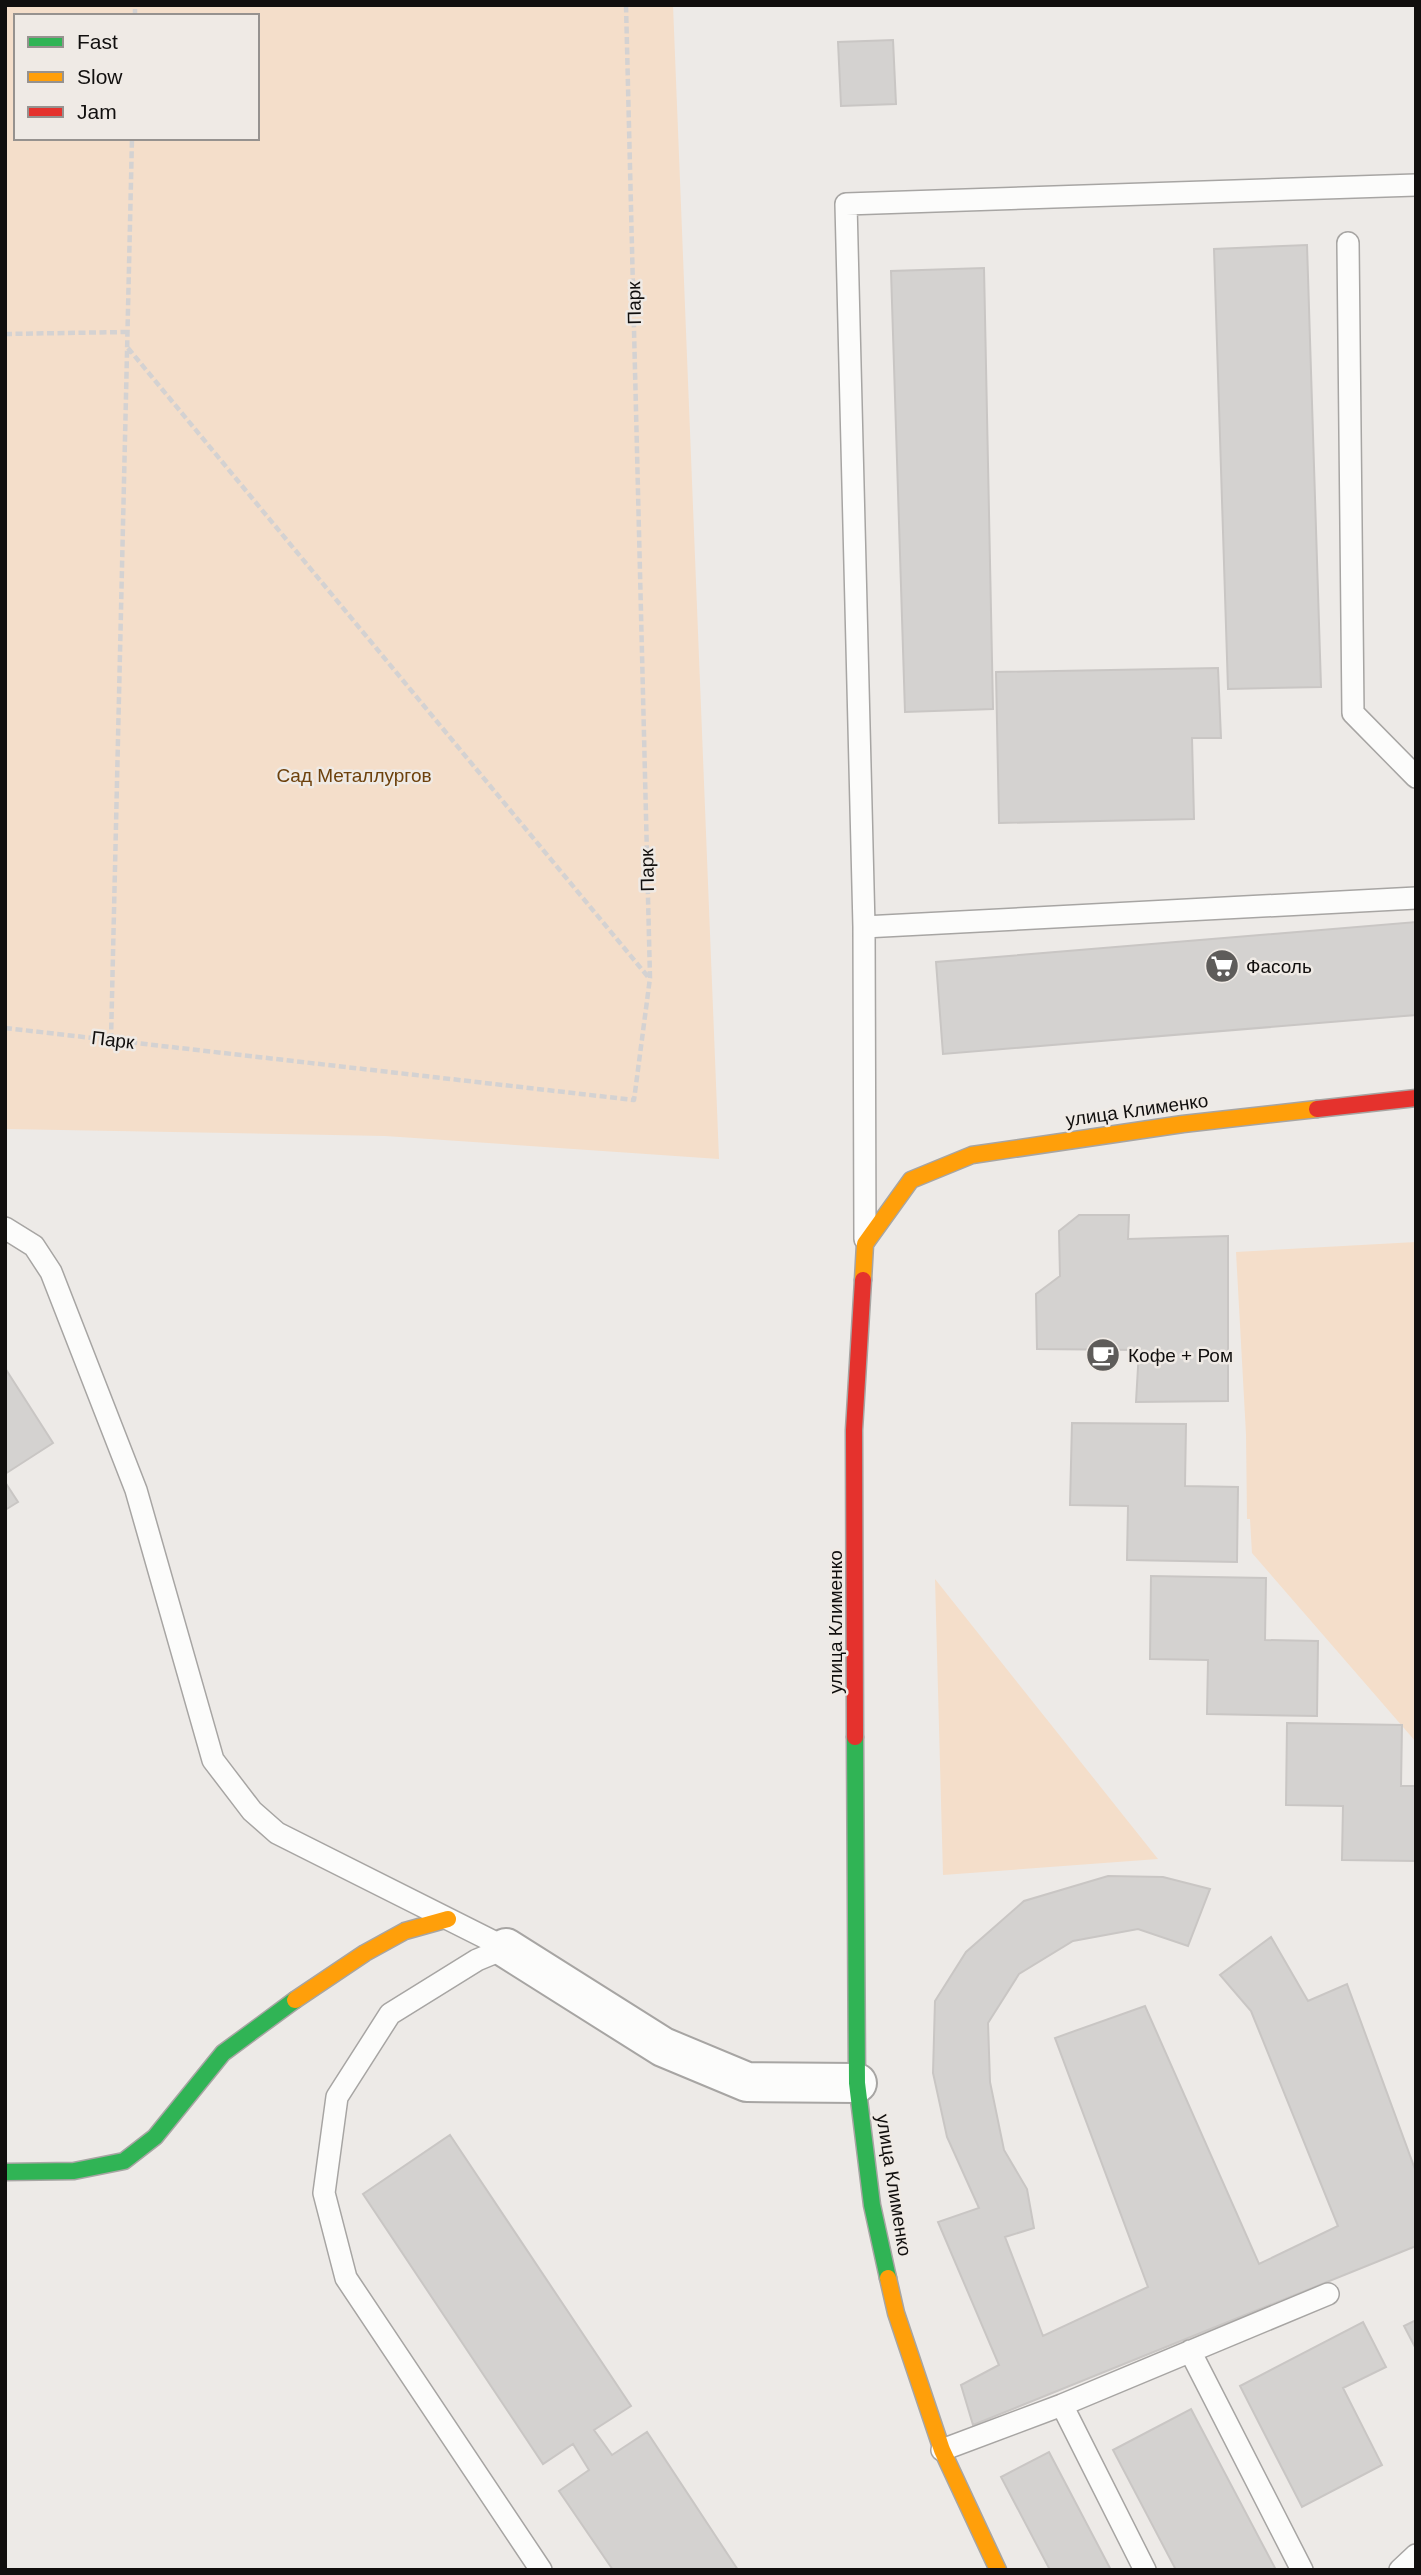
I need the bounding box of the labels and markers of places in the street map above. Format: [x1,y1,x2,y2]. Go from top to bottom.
supermarket icon: Фасоль [1203,947,1241,985]
place label: Фасоль [1246,956,1312,977]
cafe icon: Кофе + Ром [1084,1336,1122,1374]
place label: Кофе + Ром [1128,1345,1233,1366]

